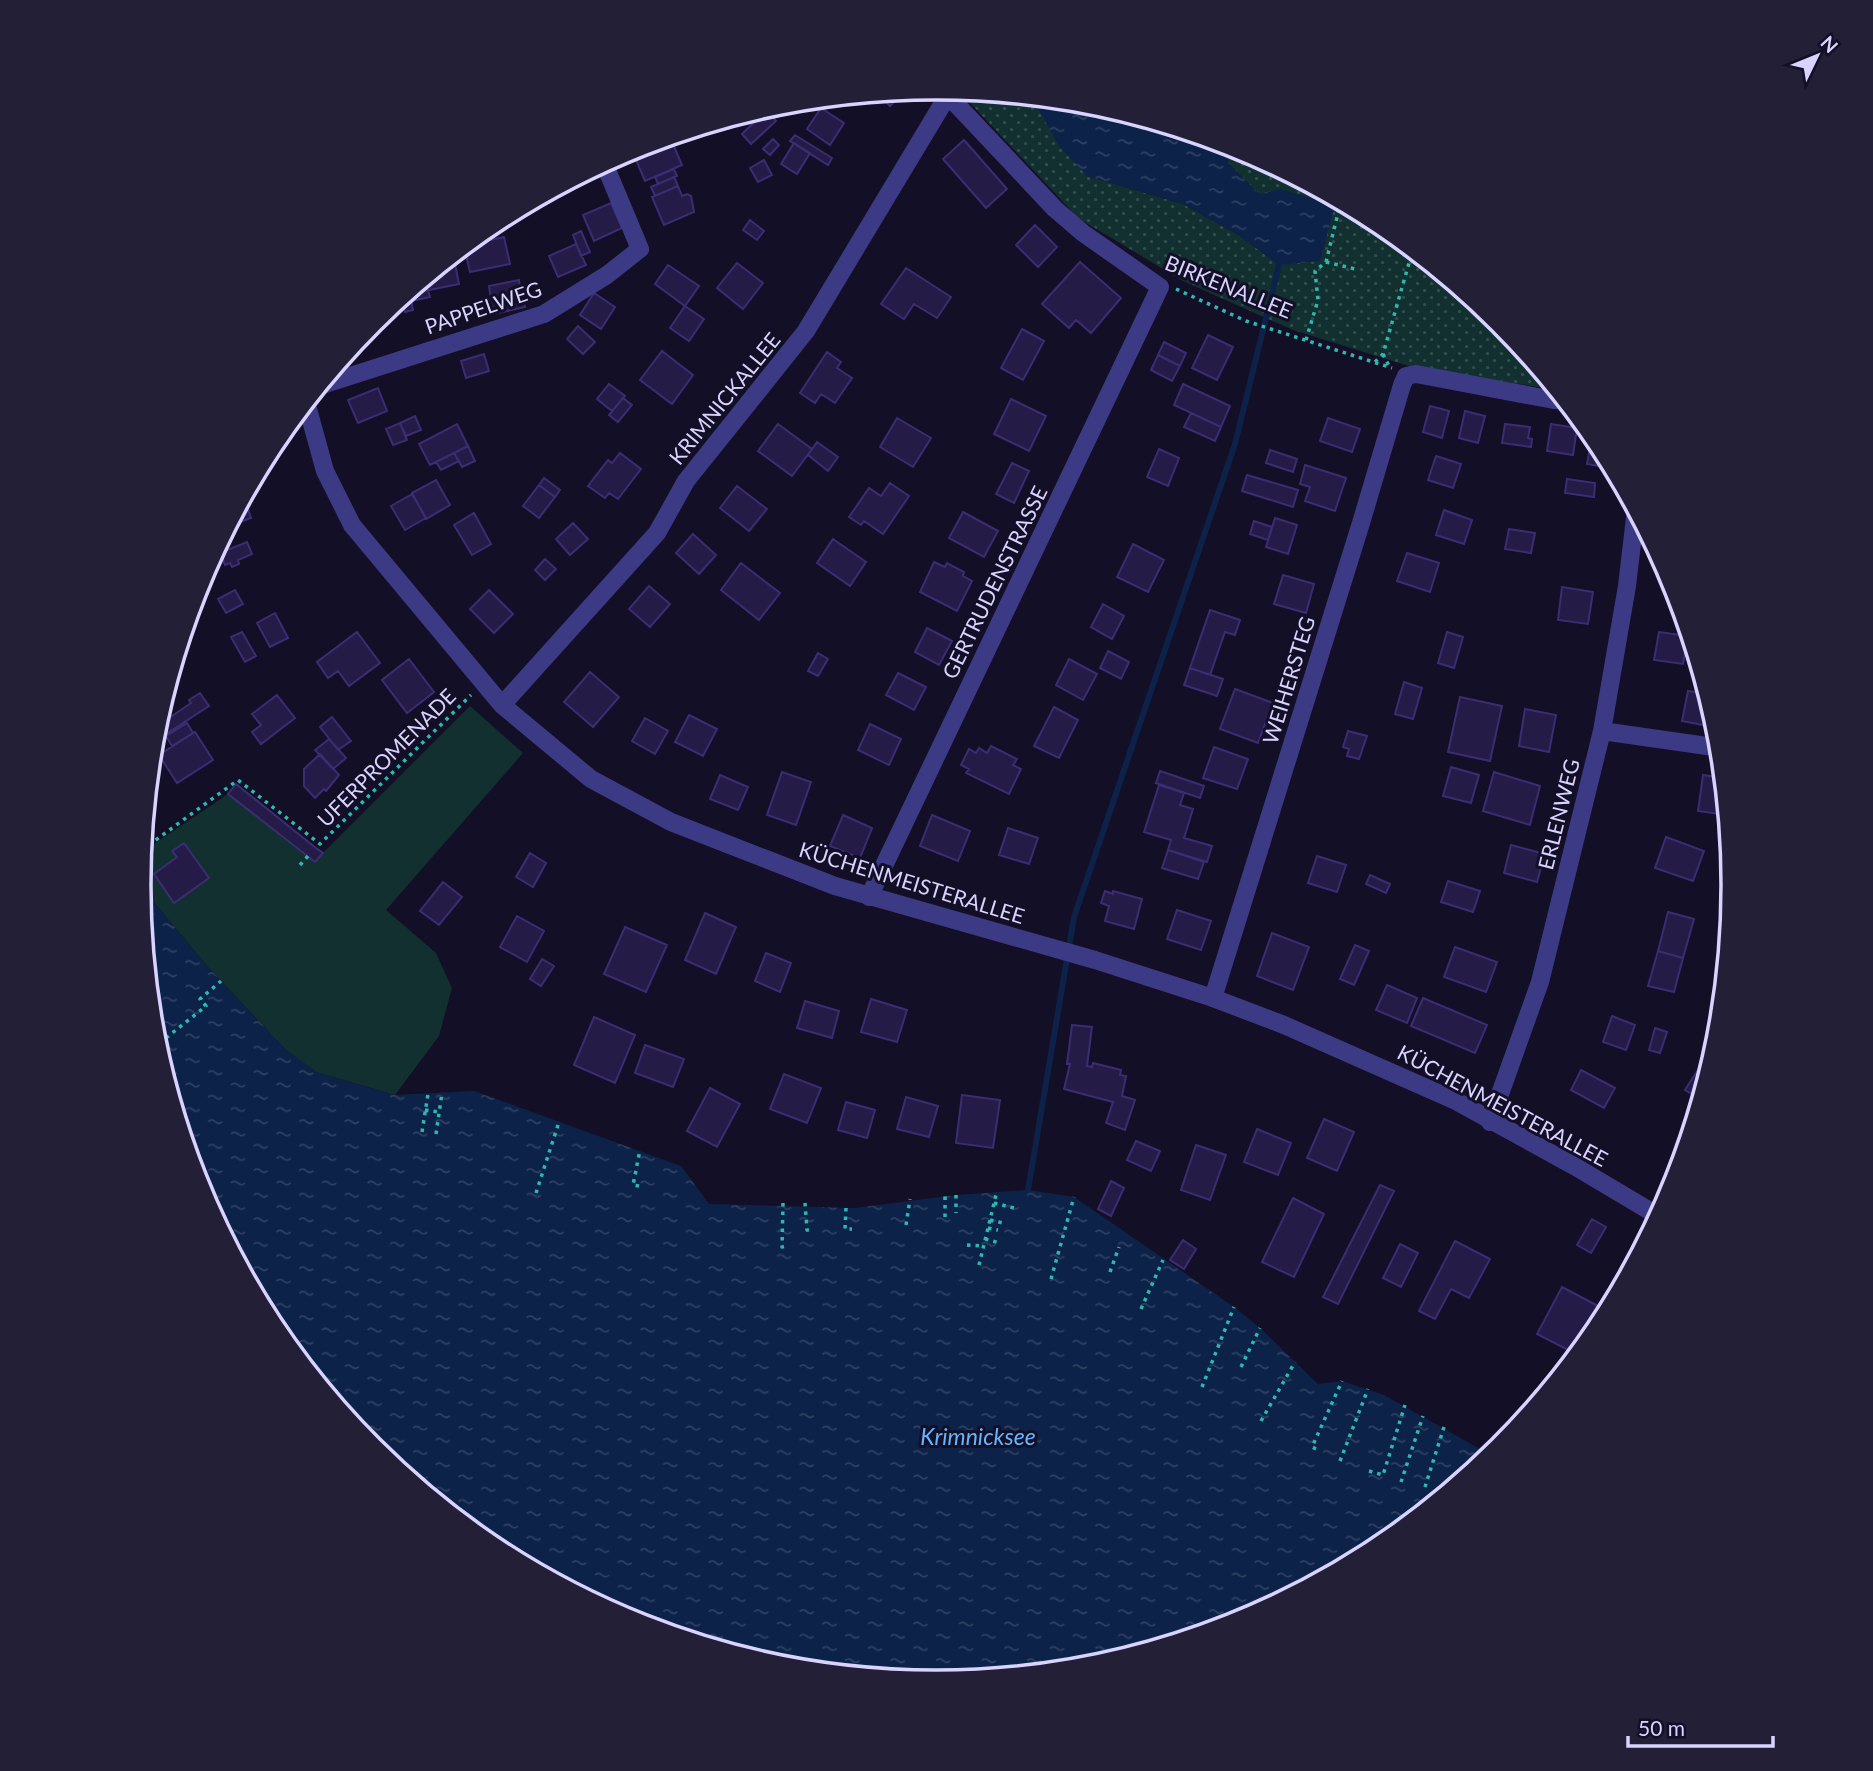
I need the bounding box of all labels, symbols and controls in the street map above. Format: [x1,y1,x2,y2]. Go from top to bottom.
north arrow [1782,21,1852,91]
text: N [1816,31,1843,57]
street label: BIRKENALLEE [1162,249,1296,323]
street label: PAPPELWEG [422,275,544,339]
street label: KRIMNICKALLEE [663,327,785,469]
street label: GERTRUDENSTRASSE [936,482,1052,682]
street label: WEIHERSTEG [1257,613,1319,747]
street label: UFERPROMENADE [312,683,460,831]
street label: ERLENWEG [1532,756,1584,872]
street label: KÜCHENMEISTERALLEE [796,836,1028,928]
street label: KÜCHENMEISTERALLEE [1394,1039,1612,1171]
water label: Krimnicksee [920,1422,1036,1450]
scale bar [1628,1704,1773,1748]
text: 50 m [1638,1715,1685,1740]

